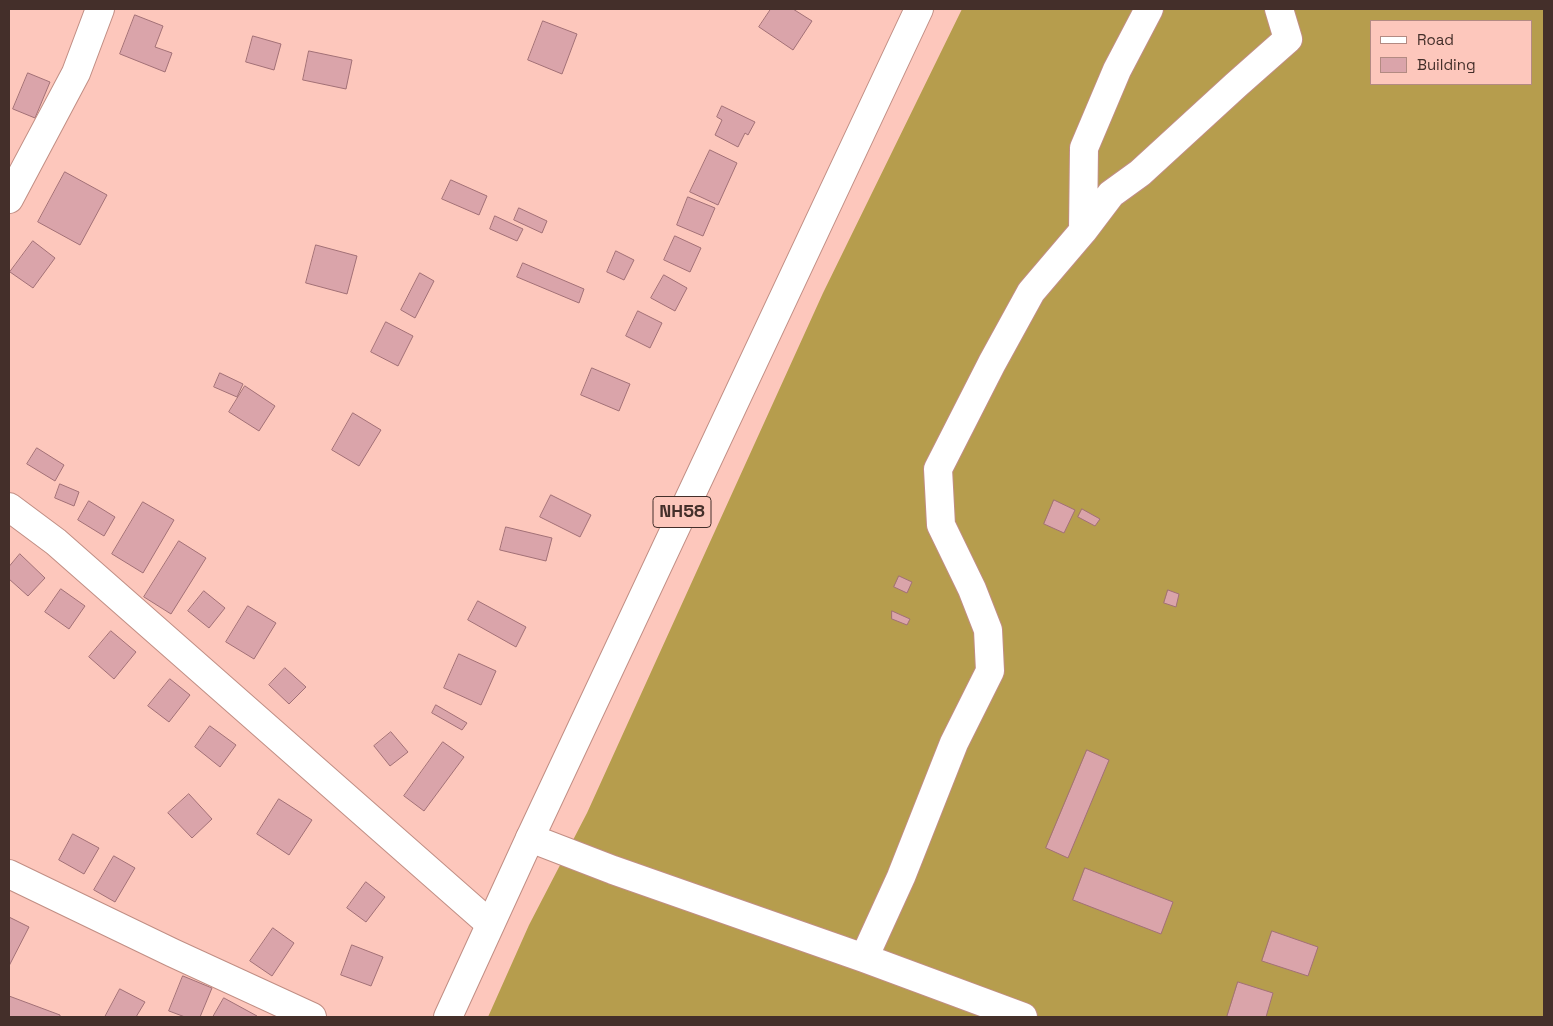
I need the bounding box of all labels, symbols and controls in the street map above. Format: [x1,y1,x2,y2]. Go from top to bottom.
legend [1370,20,1533,85]
text: Road [1417,30,1454,49]
text: Building [1417,55,1476,74]
road number: NH58 [653,497,711,528]

